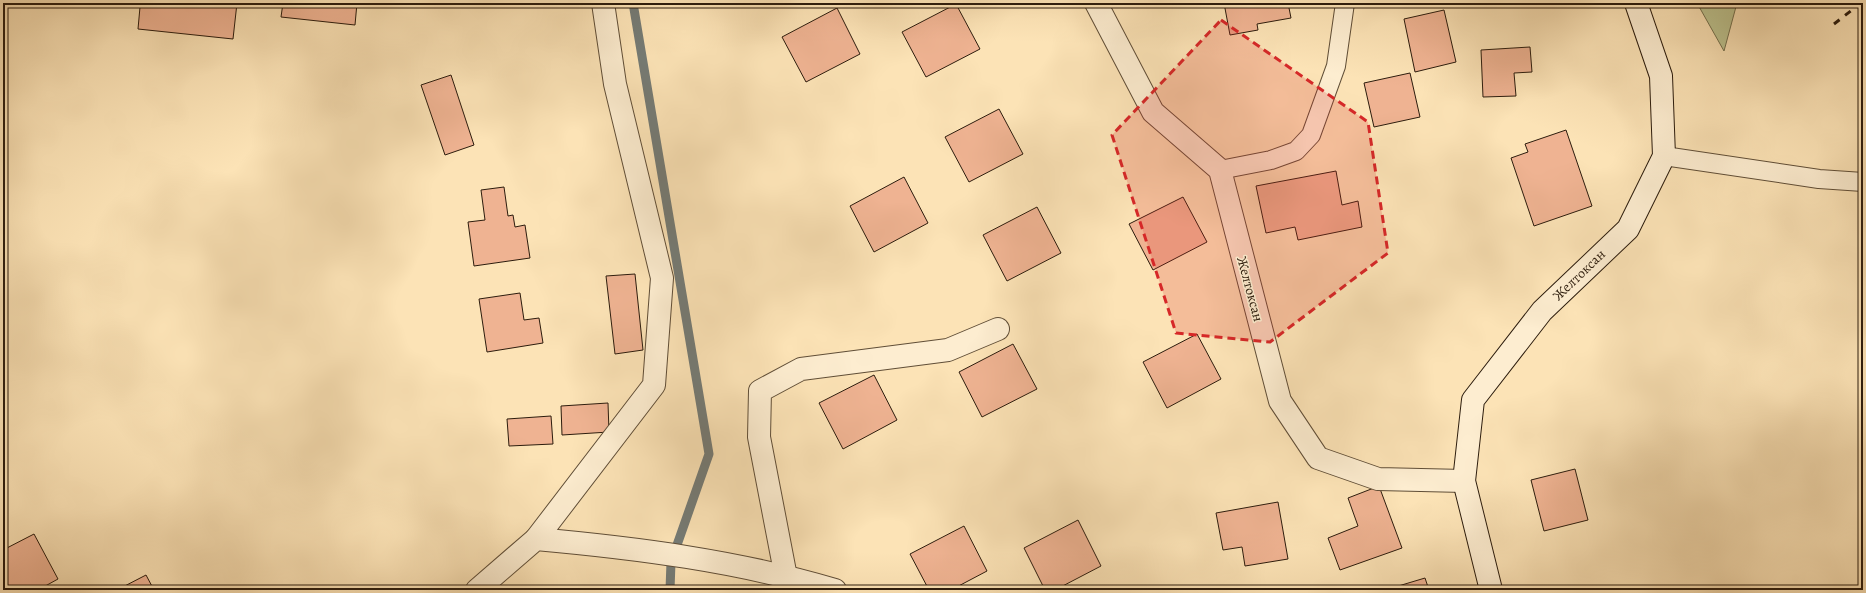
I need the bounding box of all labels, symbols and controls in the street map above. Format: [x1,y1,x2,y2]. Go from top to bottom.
street label: Желтоксан [1548,245,1610,305]
street label: Желтоксан [1232,254,1268,324]

